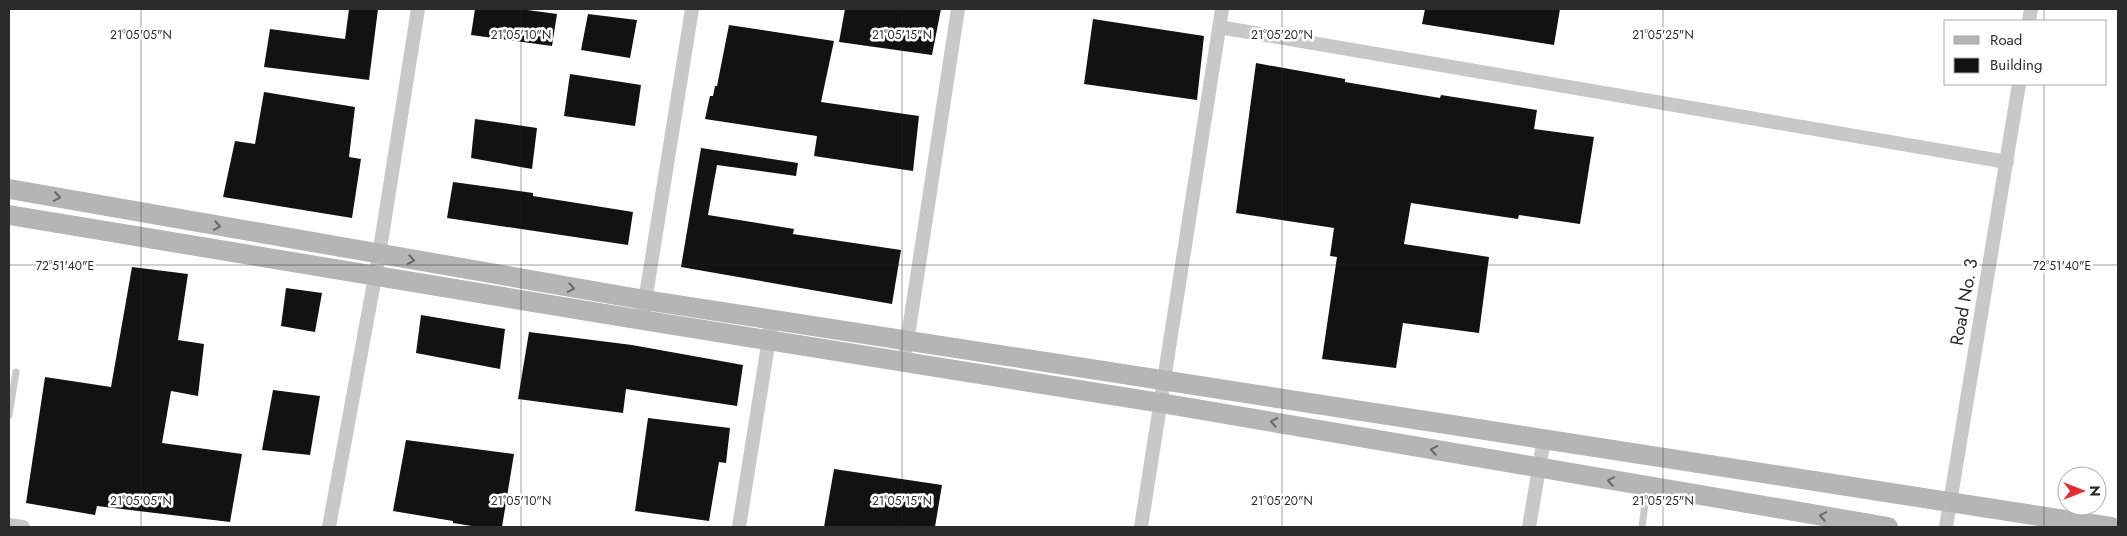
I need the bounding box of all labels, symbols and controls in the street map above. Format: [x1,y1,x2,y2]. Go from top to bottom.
legend [1944,20,2107,85]
text: 21°05'05"N [110,26,172,44]
text: 21°05'10"N [491,26,551,44]
text: 21°05'15"N [872,26,932,44]
text: 21°05'20"N [1251,26,1313,44]
text: 21°05'25"N [1632,26,1694,44]
text: Road [1990,29,2022,51]
text: Building [1990,54,2042,76]
one-way arrow [52,192,61,202]
one-way arrow [212,220,221,230]
one-way arrow [407,255,416,265]
street label: Road No. 3 [1944,256,1984,347]
text: 72°51'40"E [36,257,94,275]
text: 72°51'40"E [2033,257,2091,275]
one-way arrow [567,282,576,292]
one-way arrow [1269,418,1278,428]
one-way arrow [1429,446,1438,456]
north arrow [2057,466,2107,516]
one-way arrow [1607,476,1615,486]
text: N [2085,485,2105,497]
text: 21°05'05"N [110,492,172,510]
text: 21°05'10"N [491,492,551,510]
text: 21°05'15"N [872,492,932,510]
text: 21°05'20"N [1251,492,1313,510]
text: 21°05'25"N [1632,492,1694,510]
one-way arrow [1819,512,1828,522]

